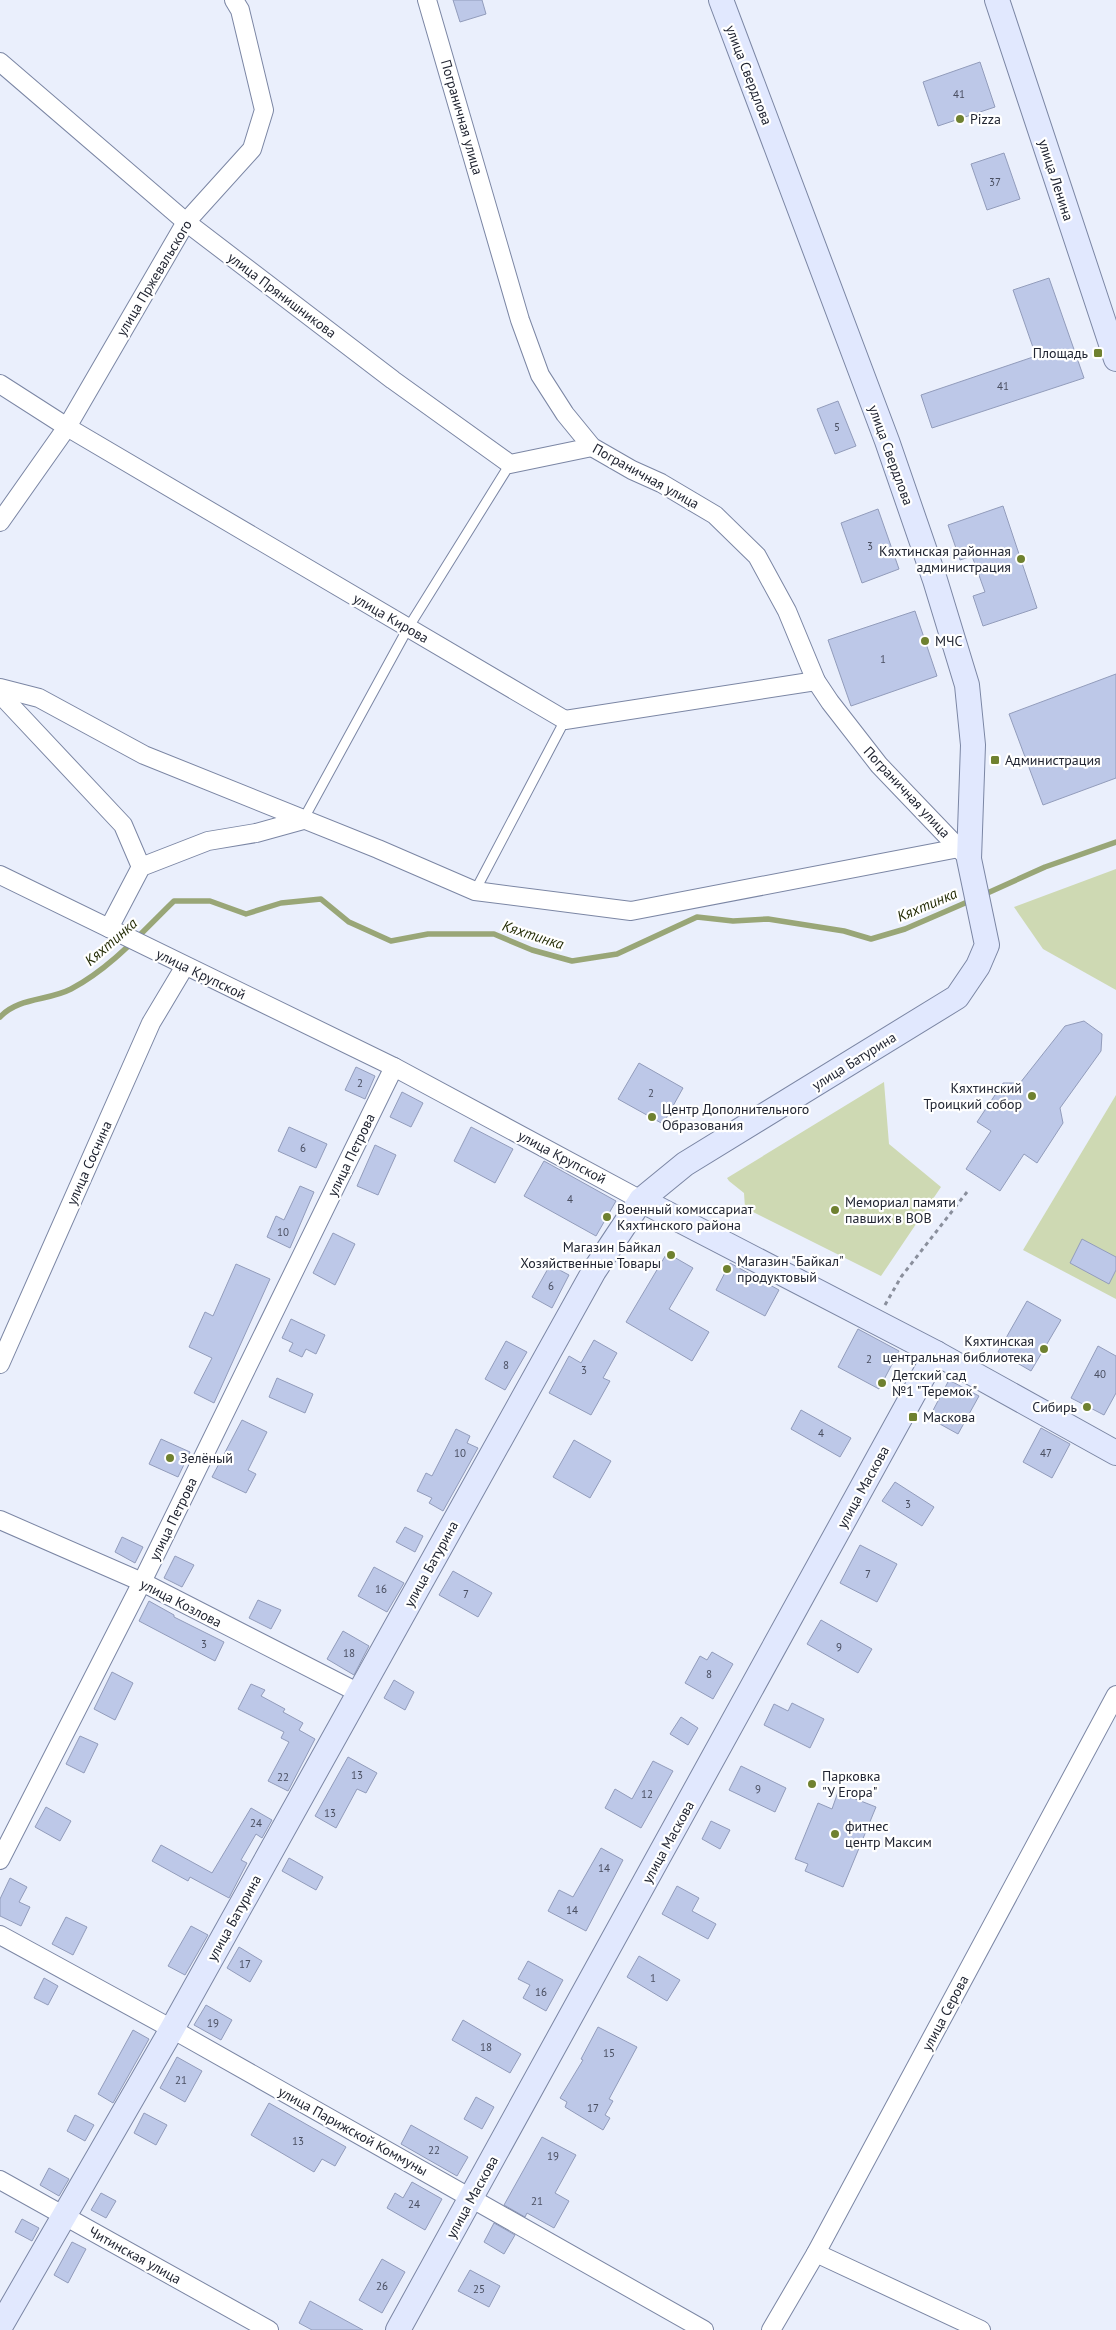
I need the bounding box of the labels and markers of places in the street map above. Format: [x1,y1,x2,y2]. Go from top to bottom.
place label: Pizza [970,110,1001,128]
marker: Pizza [954,113,966,125]
place label: Площадь [1033,344,1089,362]
marker: Площадь [1092,347,1104,359]
place label: Кяхтинская районная администрация [879,542,1011,576]
marker: Кяхтинская районная администрация [1015,553,1027,565]
place label: МЧС [935,632,963,650]
marker: МЧС [919,635,931,647]
place label: Администрация [1005,751,1101,769]
marker: Администрация [989,754,1001,766]
place label: Кяхтинский Троицкий собор [924,1079,1022,1113]
marker: Кяхтинский Троицкий собор [1026,1090,1038,1102]
place label: Центр Дополнительного Образования [662,1100,809,1134]
marker: Центр Дополнительного Образования [646,1111,658,1123]
place label: Мемориал памяти павших в ВОВ [845,1193,956,1227]
place label: Военный комиссариат Кяхтинского района [617,1200,754,1234]
marker: Мемориал памяти павших в ВОВ [829,1204,841,1216]
marker: Военный комиссариат Кяхтинского района [601,1211,613,1223]
place label: Магазин Байкал Хозяйственные Товары [520,1238,661,1272]
marker: Магазин Байкал Хозяйственные Товары [665,1249,677,1261]
place label: Магазин "Байкал" продуктовый [737,1252,844,1286]
marker: Магазин "Байкал" продуктовый [721,1263,733,1275]
place label: Кяхтинская центральная библиотека [883,1332,1034,1366]
marker: Кяхтинская центральная библиотека [1038,1343,1050,1355]
place label: Детский сад №1 "Теремок" [892,1366,977,1400]
marker: Детский сад №1 "Теремок" [876,1377,888,1389]
place label: Сибирь [1032,1398,1078,1416]
marker: Сибирь [1081,1401,1093,1413]
place label: Маскова [923,1408,975,1426]
marker: Маскова [907,1411,919,1423]
place label: Зелёный [180,1449,233,1467]
marker: Зелёный [164,1452,176,1464]
place label: Парковка "У Егора" [822,1767,880,1801]
marker: Парковка "У Егора" [806,1778,818,1790]
place label: фитнес центр Максим [845,1817,932,1851]
marker: фитнес центр Максим [829,1828,841,1840]

